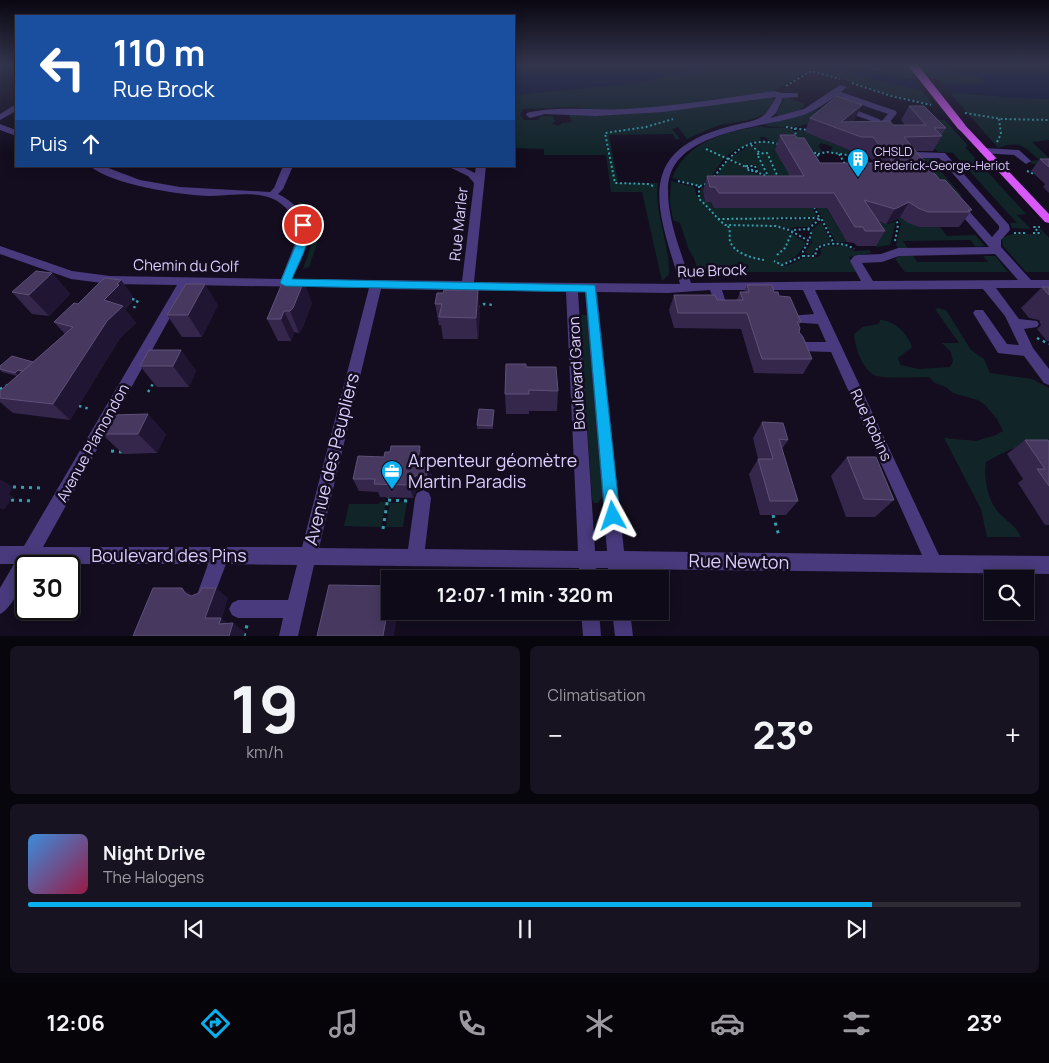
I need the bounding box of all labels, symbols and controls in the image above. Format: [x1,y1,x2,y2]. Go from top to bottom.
text: 110 m [113,29,205,77]
icon: left [30,35,95,100]
text: Rue Brock [113,74,215,104]
icon: ahead [77,130,105,158]
text: Puis [30,131,67,157]
place label: CHSLD Frederick-George-Heriot [874,143,1010,174]
building icon: CHSLD Frederick-George-Heriot [846,147,870,178]
street label: Rue Marler [444,185,473,262]
pin [282,204,324,246]
icon: arrive [289,211,317,239]
street label: Chemin du Golf [133,254,240,277]
street label: Rue Brock [677,259,747,282]
street label: Boulevard Garon [563,316,590,430]
street label: Avenue des Peupliers [298,370,364,547]
street label: Avenue Plamondon [51,380,134,506]
street label: Rue Robins [846,385,897,465]
place label: Arpenteur géomètre Martin Paradis [408,448,577,493]
office icon: Arpenteur géomètre Martin Paradis [380,459,404,490]
position arrow [586,489,638,541]
street label: Boulevard des Pins [91,543,247,567]
street label: Rue Newton [688,548,790,574]
speed limit sign: 30 [15,555,80,620]
map controls [984,570,1034,620]
button: search [984,570,1034,620]
text: 12:07 · 1 min · 320 m [437,582,613,608]
text: 19 [230,664,299,753]
text: Climatisation [548,684,645,706]
text: 23° [753,708,815,760]
text: − [548,716,563,754]
text: + [1005,716,1021,754]
text: km/h [246,741,283,763]
text: Night Drive [103,840,205,866]
text: The Halogens [103,866,204,888]
icon: previous [180,915,208,943]
icon: pause [511,915,539,943]
icon: next [842,915,870,943]
icon: directions [198,1006,233,1041]
icon: music [326,1006,361,1041]
icon: phone [454,1006,489,1041]
icon: climate [582,1006,617,1041]
icon: car [710,1006,745,1041]
icon: filters [839,1006,874,1041]
text: 12:06 [47,1008,105,1038]
text: 23° [967,1008,1002,1038]

